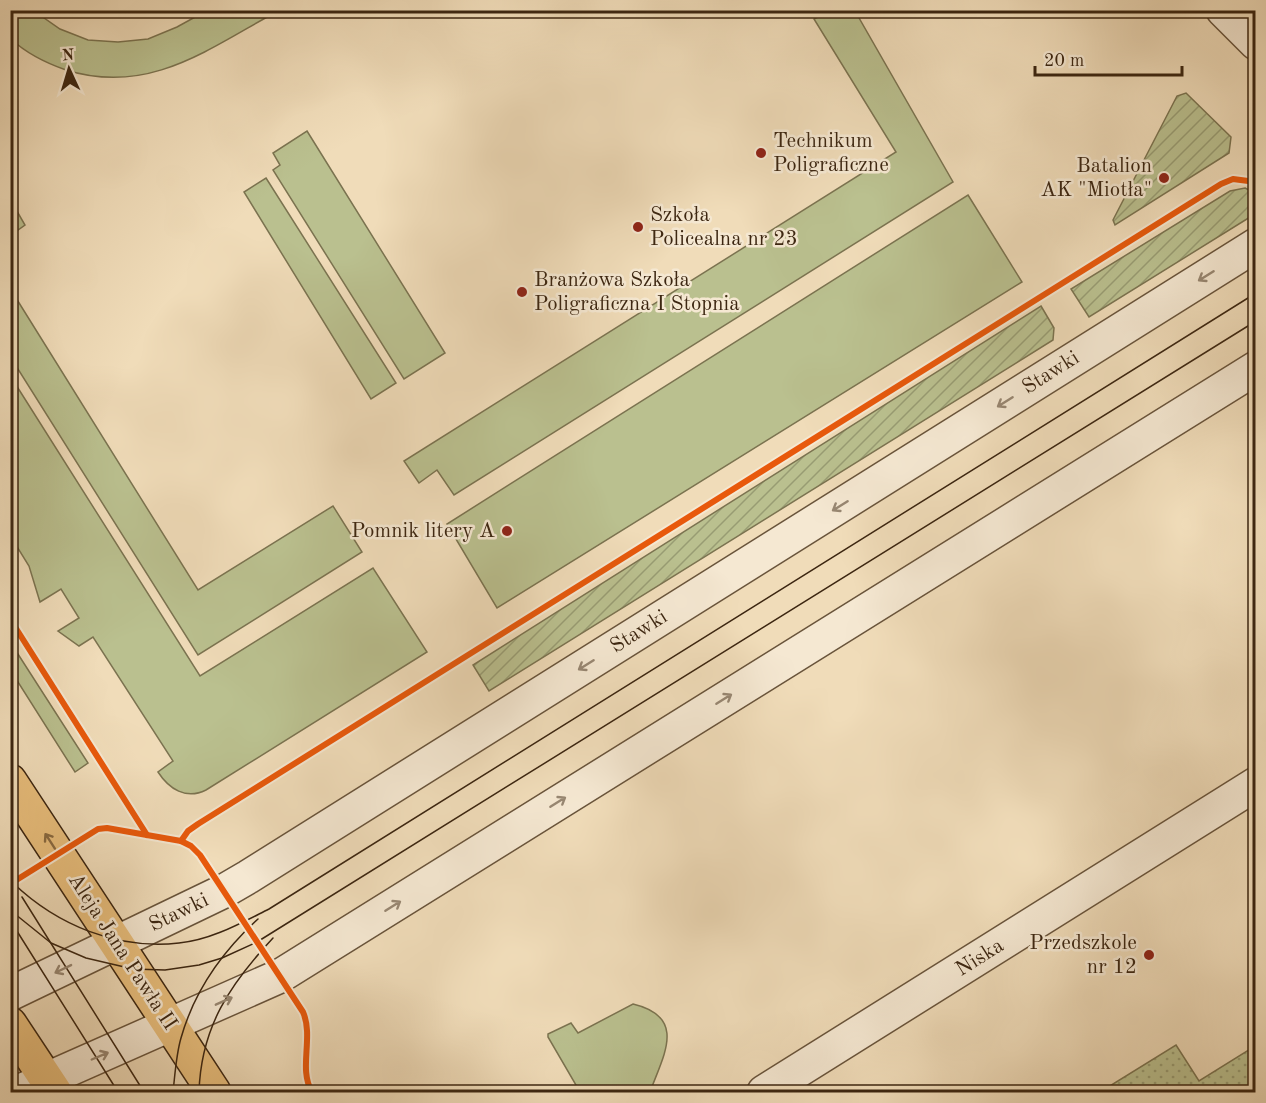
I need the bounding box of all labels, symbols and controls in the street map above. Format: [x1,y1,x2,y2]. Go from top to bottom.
north arrow [39,39,99,99]
scale bar [1035,39,1182,77]
text: N [61,48,76,64]
text: 20 m [1044,52,1084,70]
place label: Technikum Poligraficzne [773,131,889,176]
marker: Technikum Poligraficzne [754,146,768,160]
place label: Batalion AK "Miotła" [1040,156,1152,201]
marker: Batalion AK "Miotła" [1157,171,1171,185]
place label: Szkoła Policealna nr 23 [650,205,798,250]
marker: Szkoła Policealna nr 23 [631,220,645,234]
place label: Branżowa Szkoła Poligraficzna I Stopnia [534,270,740,315]
one-way arrow [1198,271,1215,283]
marker: Branżowa Szkoła Poligraficzna I Stopnia [515,285,529,299]
street label: Stawki [1019,347,1083,399]
one-way arrow [997,397,1014,409]
one-way arrow [832,500,849,512]
place label: Pomnik litery A [351,521,495,542]
marker: Pomnik litery A [500,524,514,538]
street label: Stawki [607,606,671,658]
one-way arrow [578,660,595,672]
one-way arrow [715,693,732,705]
one-way arrow [550,796,567,809]
one-way arrow [43,833,55,850]
street label: Aleja Jana Pawła II [64,870,180,1034]
street label: Stawki [146,890,212,936]
one-way arrow [384,899,401,911]
place label: Przedszkole nr 12 [1029,933,1137,978]
street label: Niska [952,935,1008,981]
marker: Przedszkole nr 12 [1142,948,1156,962]
one-way arrow [55,963,73,975]
one-way arrow [214,995,232,1006]
one-way arrow [91,1050,109,1061]

